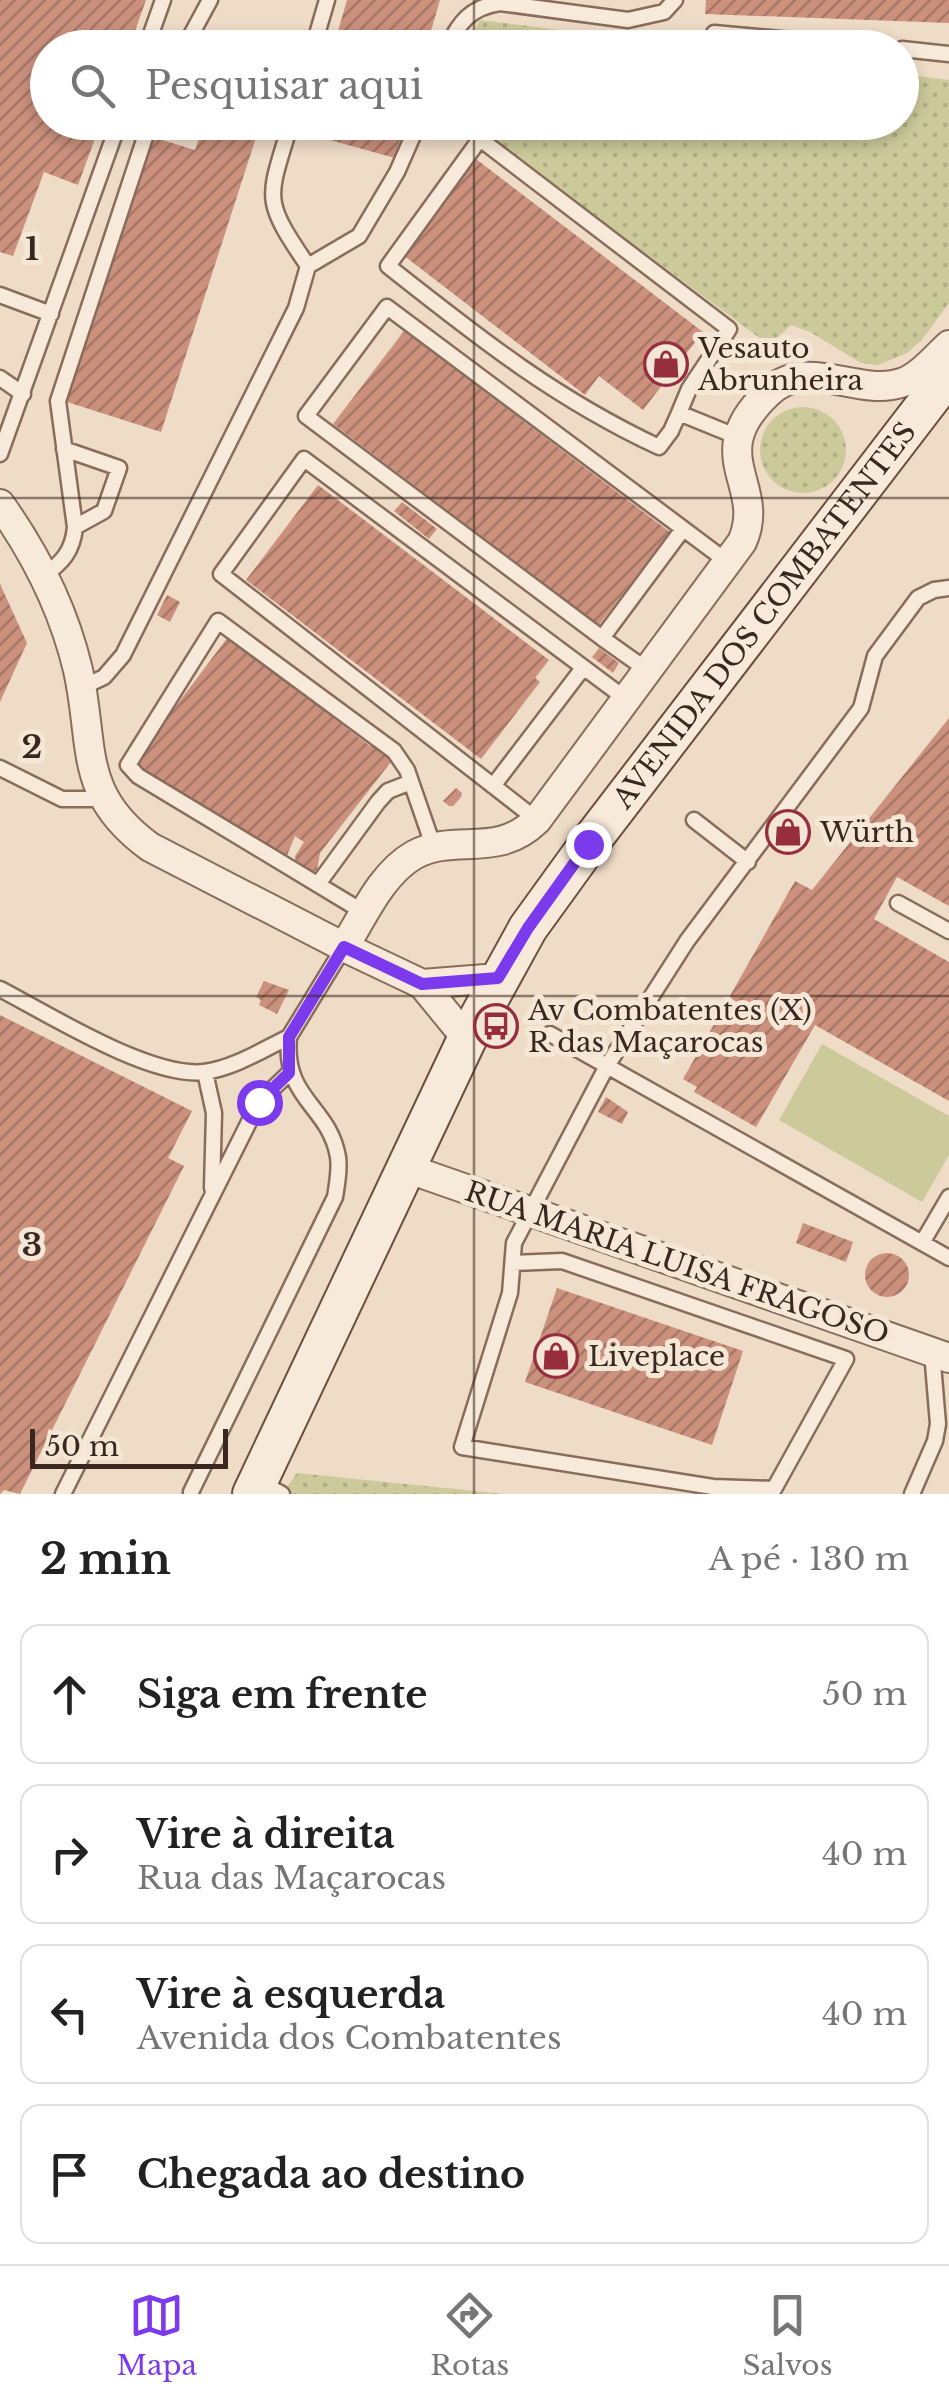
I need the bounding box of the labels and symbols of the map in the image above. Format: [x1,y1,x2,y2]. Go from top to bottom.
text: 1 [25,229,39,269]
place label: Vesauto Abrunheira [697,331,864,398]
shop icon: Vesauto Abrunheira [643,341,689,387]
street label: AVENIDA DOS COMBATENTES [605,415,923,816]
text: 2 [22,727,42,767]
shop icon: Würth [765,809,811,855]
place label: Würth [819,815,914,850]
route end [566,822,612,868]
place label: Av Combatentes (X) R das Maçarocas [527,993,812,1060]
bus stop icon: Av Combatentes (X) R das Maçarocas [473,1003,519,1049]
route start [237,1080,283,1126]
street label: RUA MARIA LUISA FRAGOSO [460,1174,894,1352]
text: 3 [22,1225,42,1265]
shop icon: Liveplace [533,1333,579,1379]
place label: Liveplace [588,1339,725,1374]
scale bar [30,1424,228,1468]

